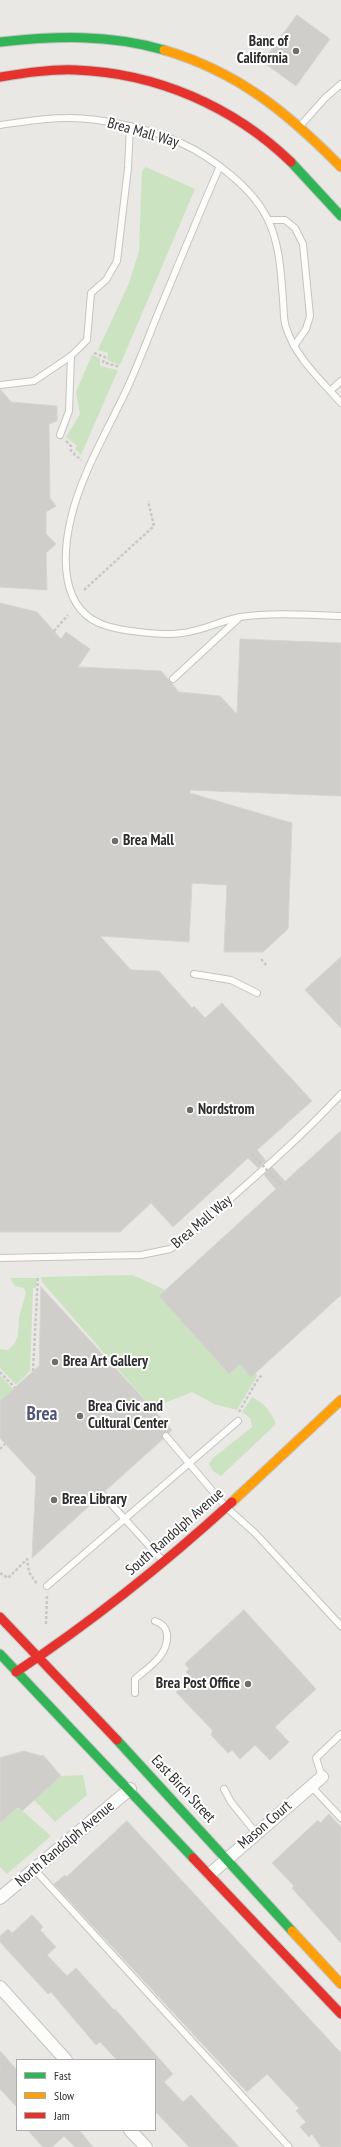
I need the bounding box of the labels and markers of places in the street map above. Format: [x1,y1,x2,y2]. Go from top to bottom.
place label: Banc of California [237,33,288,68]
marker: Banc of California [291,46,301,56]
place label: Brea Mall [123,832,174,850]
marker: Brea Mall [110,836,120,846]
place label: Nordstrom [198,1101,254,1119]
marker: Nordstrom [185,1105,195,1115]
place label: Brea Art Gallery [63,1353,148,1371]
marker: Brea Art Gallery [50,1357,60,1367]
place label: Brea Civic and Cultural Center [88,1398,168,1433]
marker: Brea Civic and Cultural Center [75,1411,85,1421]
place label: Brea Library [62,1491,127,1509]
marker: Brea Library [49,1495,59,1505]
place label: Brea Post Office [156,1675,240,1693]
marker: Brea Post Office [243,1679,253,1689]

